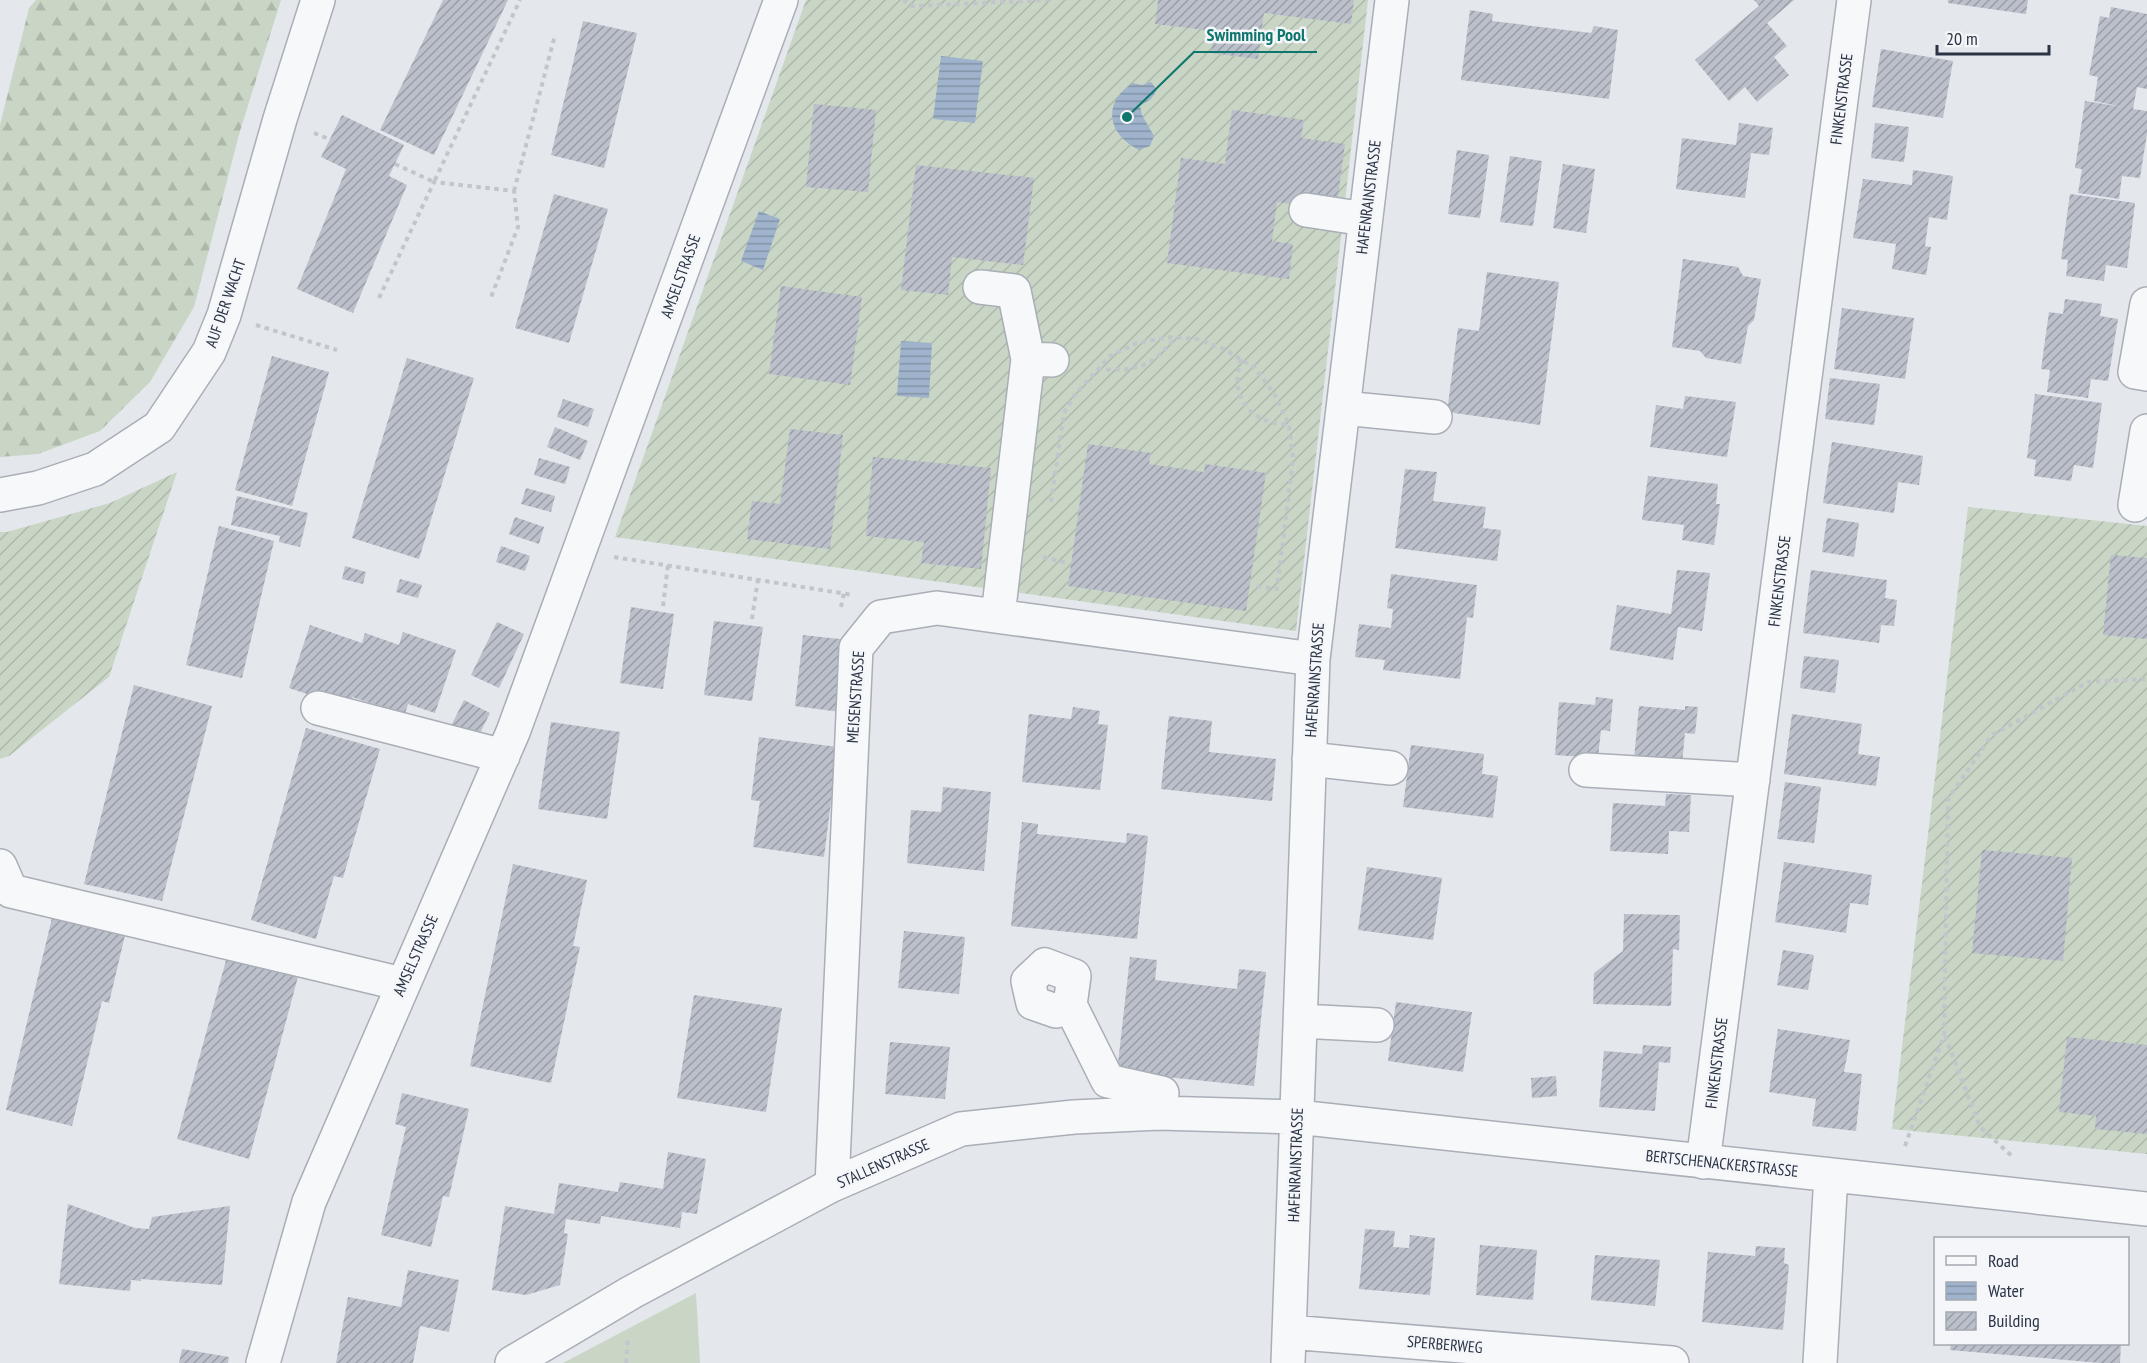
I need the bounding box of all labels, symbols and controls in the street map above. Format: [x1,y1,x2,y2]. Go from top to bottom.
callout: Swimming Pool [1194,16,1317,52]
scale bar [1937,18,2050,56]
text: Swimming Pool [1207,23,1306,46]
text: 20 m [1946,27,1978,50]
street label: FINKENSTRASSE [1825,52,1857,146]
street label: HAFENRAINSTRASSE [1351,139,1385,255]
street label: AMSELSTRASSE [656,231,704,321]
street label: AUF DER WACHT [200,256,250,350]
street label: FINKENSTRASSE [1763,534,1795,628]
street label: HAFENRAINSTRASSE [1300,622,1328,738]
street label: MEISENSTRASSE [842,650,868,744]
street label: AMSELSTRASSE [388,911,442,999]
street label: FINKENSTRASSE [1700,1016,1732,1110]
street label: HAFENRAINSTRASSE [1283,1107,1307,1223]
street label: STALLENSTRASSE [834,1134,932,1192]
street label: BERTSCHENACKERSTRASSE [1645,1145,1799,1181]
legend [1934,1237,2129,1345]
text: Road [1988,1249,2019,1272]
text: Water [1988,1279,2024,1302]
text: Building [1988,1309,2040,1332]
street label: SPERBERWEG [1406,1331,1484,1357]

